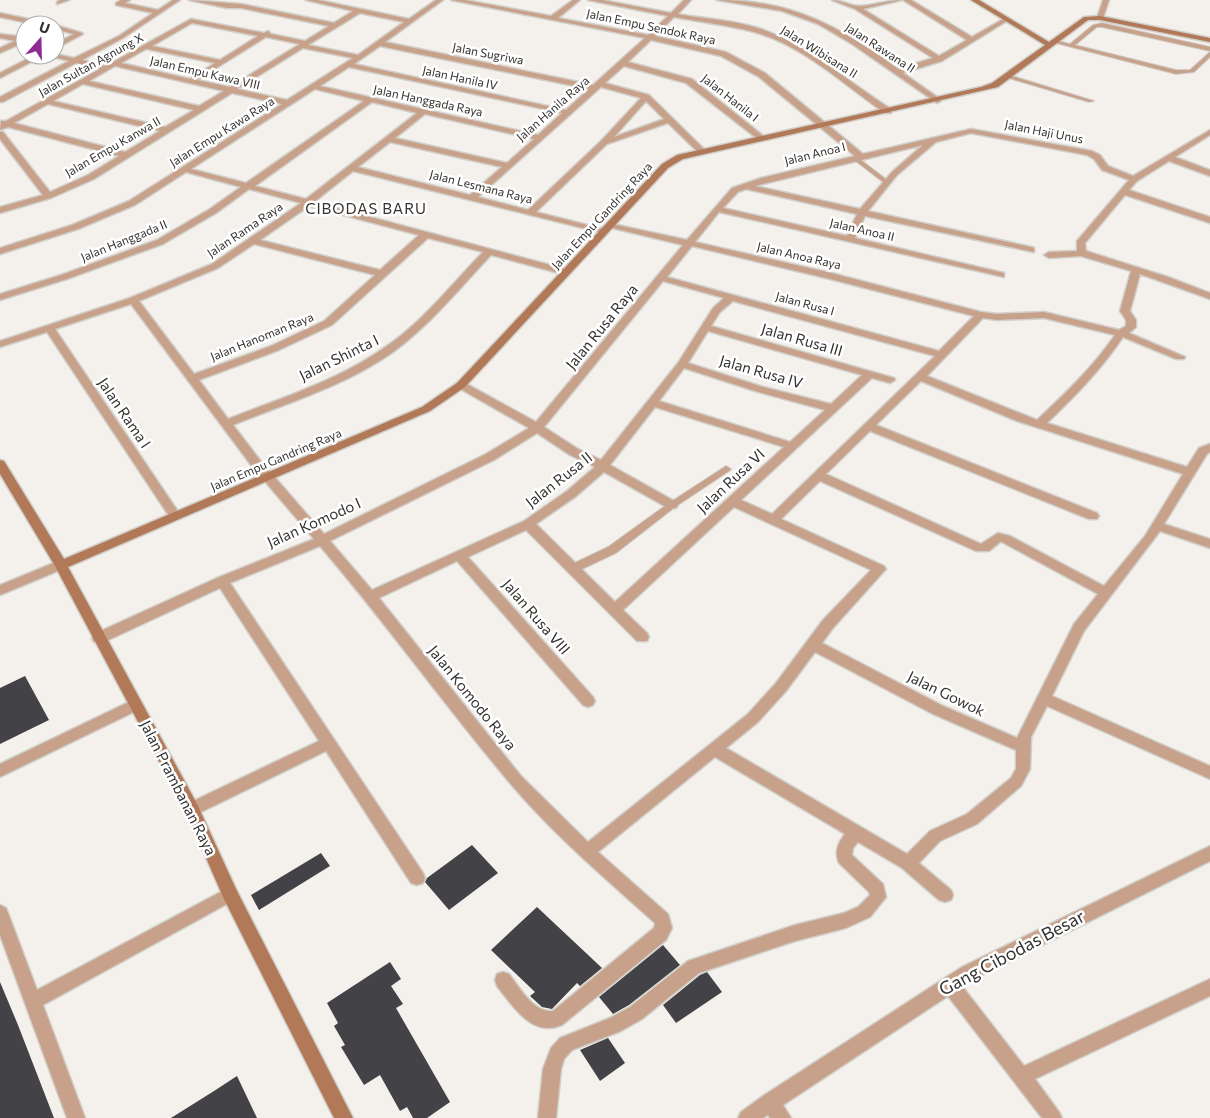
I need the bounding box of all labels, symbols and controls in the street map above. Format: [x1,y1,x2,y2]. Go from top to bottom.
street label: Jalan Empu Sendok Raya [585,5,717,48]
north arrow [15,15,65,65]
text: U [37,18,52,37]
street label: Jalan Rawana II [842,19,918,76]
street label: Jalan Wibisana II [778,22,860,81]
street label: Jalan Sultan Agnung X [36,30,146,100]
street label: Jalan Sugriwa [451,39,525,68]
street label: Jalan Empu Kawa VIII [149,53,262,92]
street label: Jalan Hanila IV [421,62,499,93]
street label: Jalan Hanila I [699,71,762,125]
street label: Jalan Hanila Raya [513,73,592,144]
street label: Jalan Hanggada Raya [372,82,484,119]
street label: Jalan Empu Kawa Raya [167,93,277,170]
street label: Jalan Empu Kanwa II [62,113,163,180]
street label: Jalan Haji Unus [1003,117,1085,146]
street label: Jalan Anoa I [783,139,847,168]
street label: Jalan Empu Gandring Raya [548,159,655,272]
street label: Jalan Lesmana Raya [428,166,534,207]
street label: Jalan Rama Raya [204,199,285,260]
district label: CIBODAS BARU [305,199,427,217]
street label: Jalan Anoa II [828,215,896,244]
street label: Jalan Hanggada II [78,216,169,265]
street label: Jalan Anoa Raya [756,239,843,272]
street label: Jalan Rusa Raya [561,280,641,373]
street label: Jalan Rusa I [774,288,836,319]
street label: Jalan Hanoman Raya [208,309,316,364]
street label: Jalan Rusa III [760,319,845,359]
street label: Jalan Shinta I [296,330,381,384]
street label: Jalan Rusa IV [718,351,805,392]
street label: Jalan Rama I [95,374,155,451]
street label: Jalan Empu Gandring Raya [208,425,344,494]
street label: Jalan Rusa VI [693,444,768,516]
street label: Jalan Rusa II [521,448,595,511]
street label: Jalan Komodo I [264,493,363,551]
street label: Jalan Rusa VIII [499,575,574,658]
street label: Jalan Komodo Raya [425,641,521,753]
street label: Jalan Gowok [905,667,988,720]
street label: Jalan Prambanan Raya [137,717,221,858]
street label: Gang Cibodas Besar [935,904,1088,1000]

